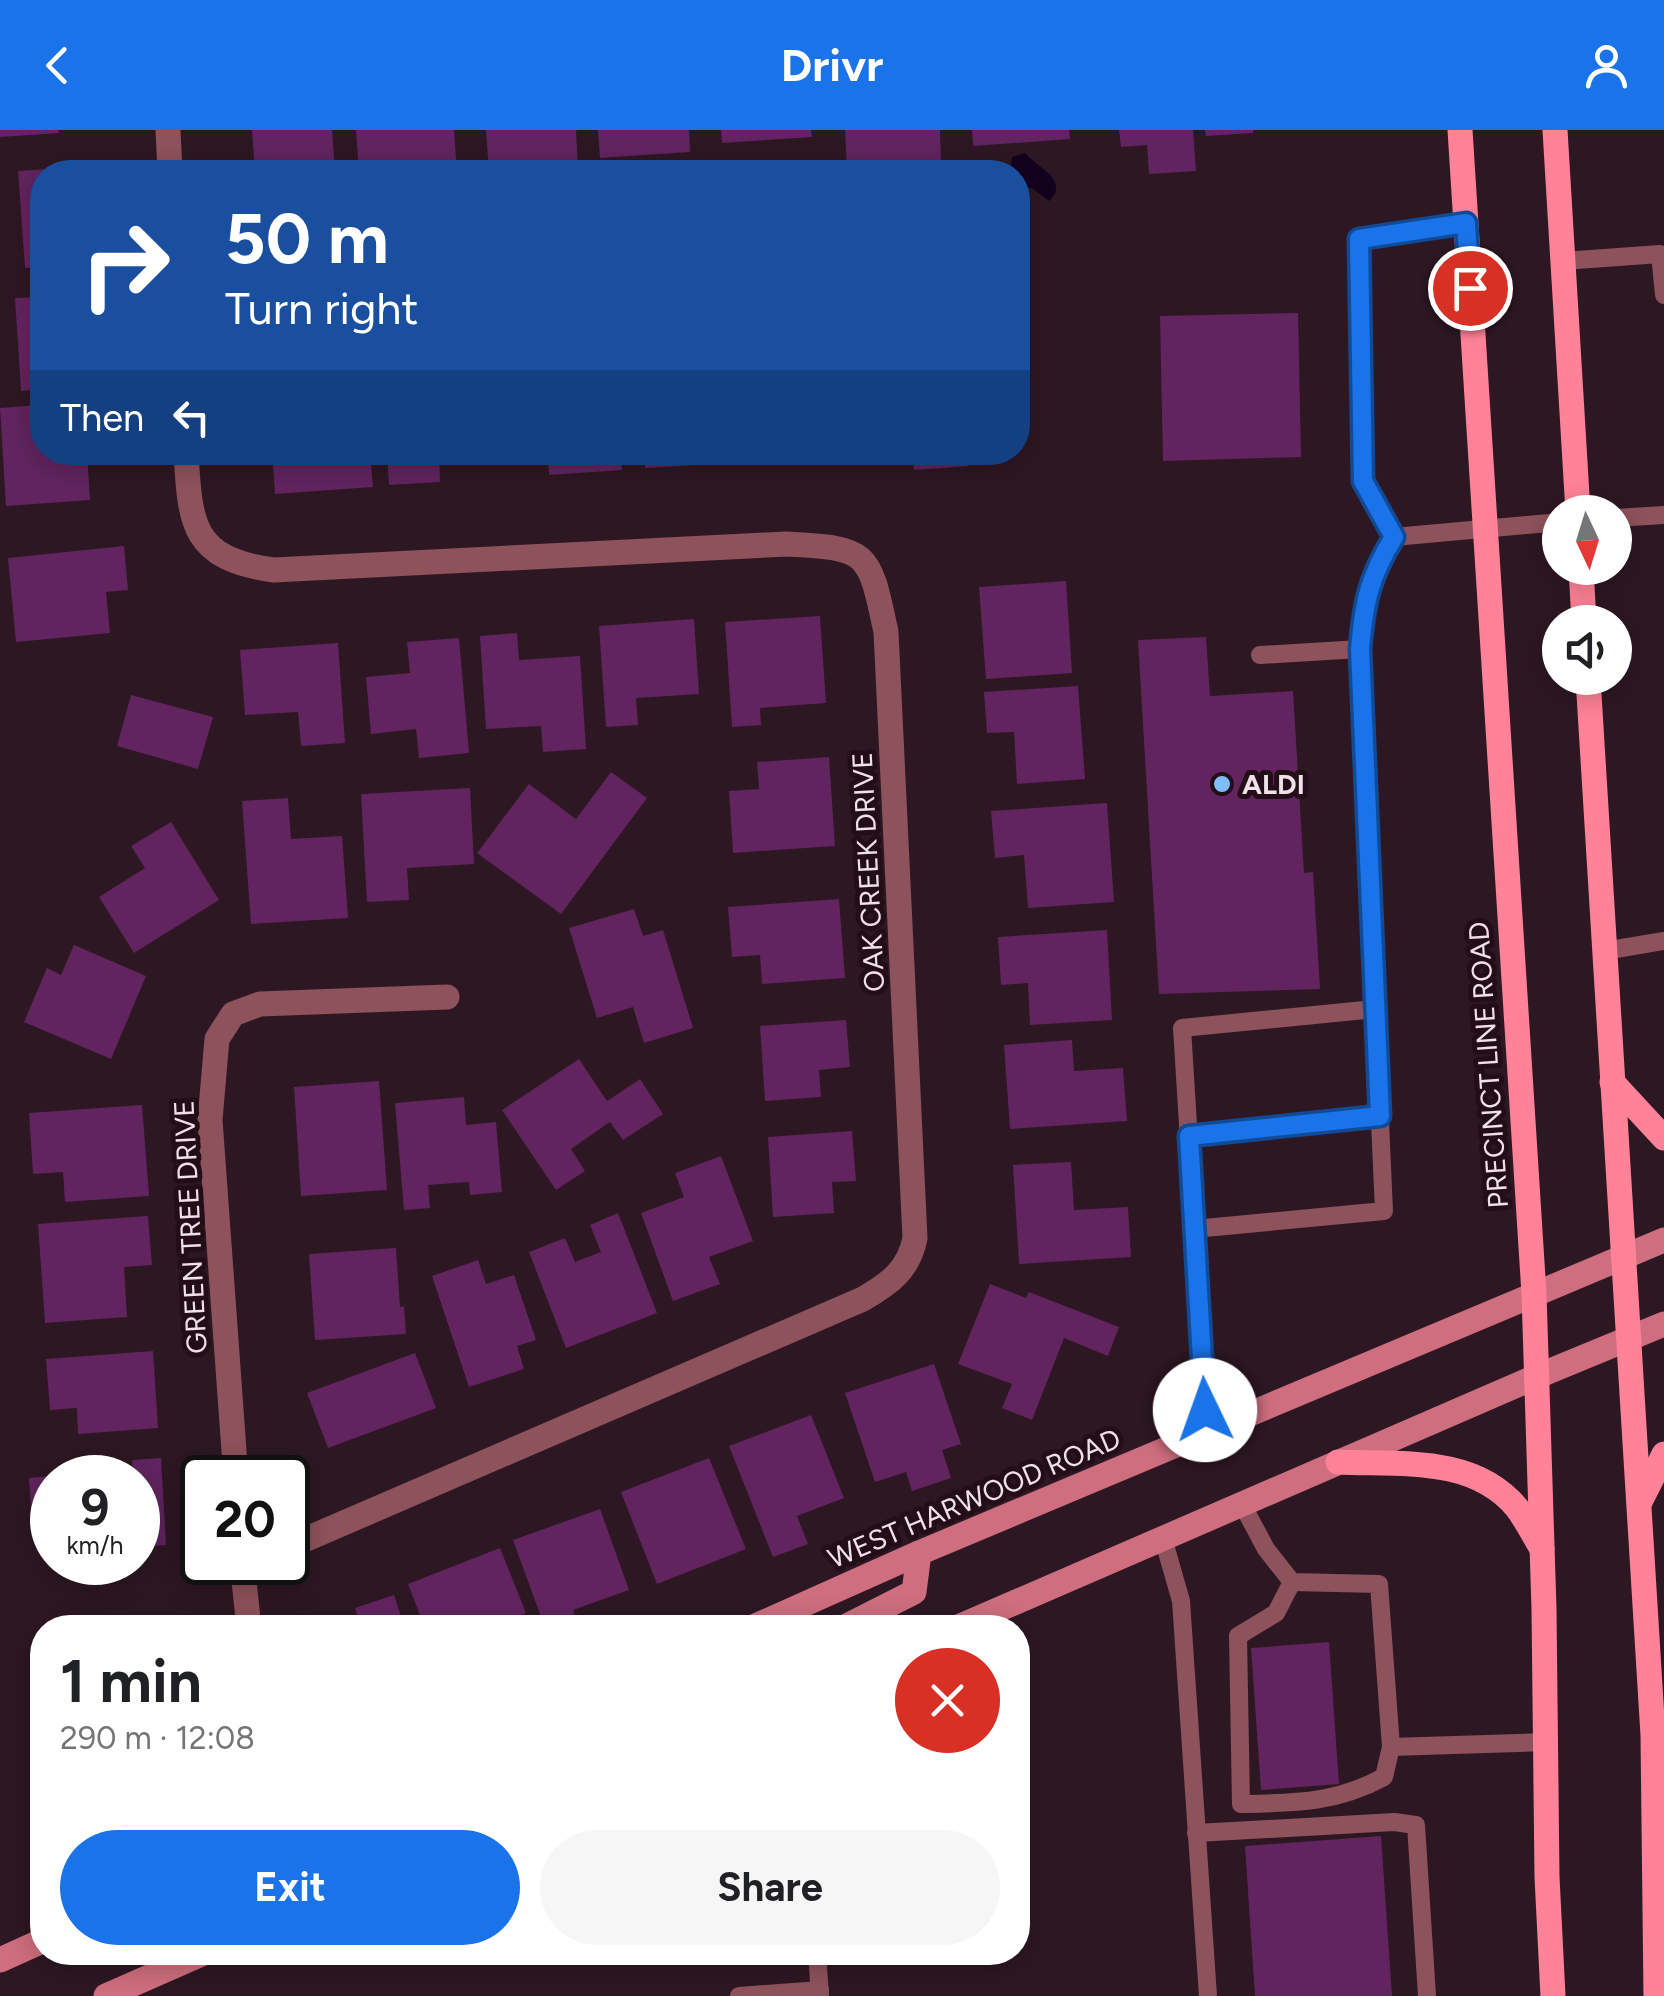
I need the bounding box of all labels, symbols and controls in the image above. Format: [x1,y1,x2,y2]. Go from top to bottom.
icon: back [30,38,85,93]
text: Drivr [781,38,883,92]
icon: person [1579,38,1634,93]
text: 50 m [225,196,389,281]
icon: right [60,200,190,330]
pin [1428,246,1513,331]
icon: arrive [1443,261,1498,316]
text: Turn right [225,281,418,335]
icon: left [164,390,219,445]
text: Then [60,395,144,441]
north arrow [1542,495,1632,585]
map controls [1542,495,1632,695]
button: sound [1542,605,1632,695]
street label: OAK CREEK DRIVE [845,751,891,993]
place label: ALDI [1242,767,1305,801]
marker: ALDI [1211,773,1233,795]
street label: PRECINCT LINE ROAD [1461,921,1515,1209]
street label: GREEN TREE DRIVE [166,1099,214,1355]
position arrow [1153,1358,1257,1462]
street label: WEST HARWOOD ROAD [823,1421,1125,1575]
speed limit sign: 20 [180,1455,310,1585]
text: 9 [80,1477,109,1538]
text: km/h [66,1530,124,1560]
text: 1 min [60,1645,202,1717]
button: close [895,1648,1000,1753]
text: 290 m · 12:08 [60,1719,255,1757]
button: Exit [60,1830,520,1945]
button: Share [540,1830,1000,1945]

